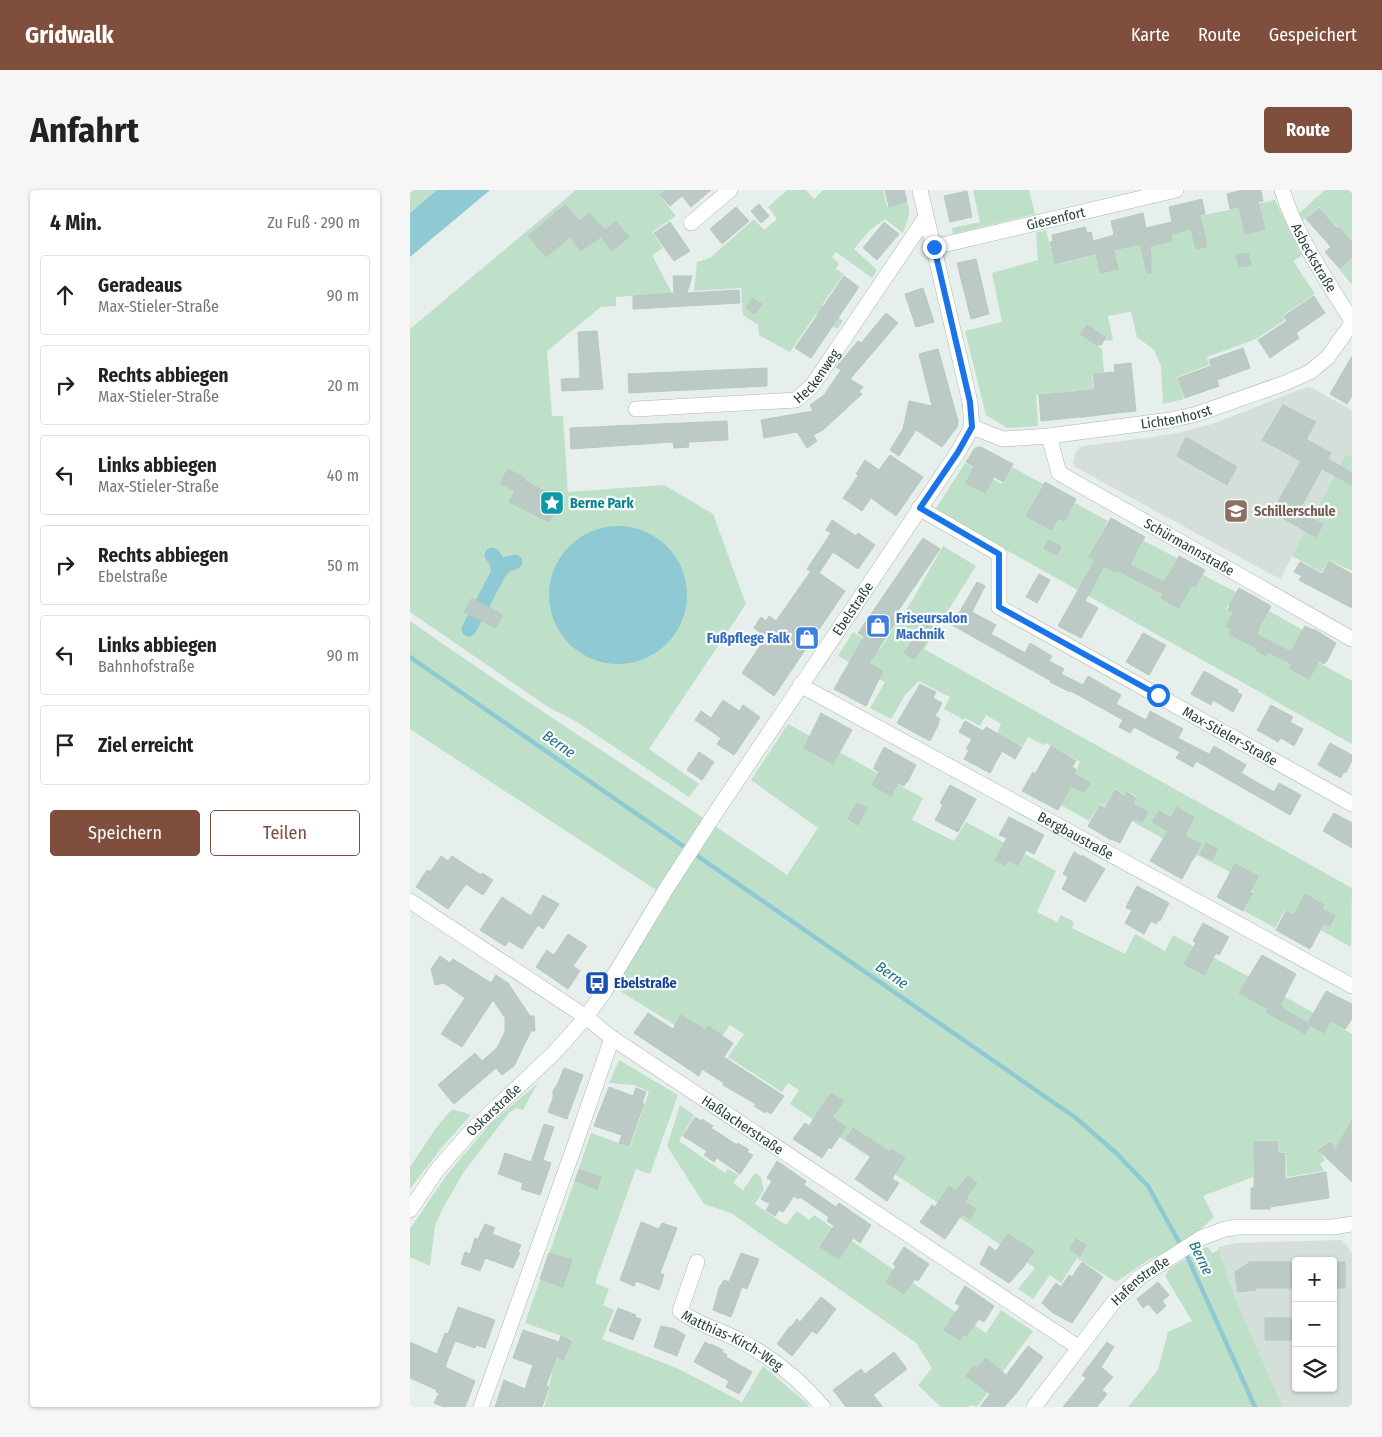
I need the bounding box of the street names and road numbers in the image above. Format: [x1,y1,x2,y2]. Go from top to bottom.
street label: Giesenfort [1025,203,1087,233]
street label: Asbeckstraße [1288,220,1340,295]
street label: Heckenweg [790,345,843,407]
street label: Lichtenhorst [1140,401,1214,432]
street label: Schürmannstraße [1141,514,1238,579]
street label: Ebelstraße [829,578,877,639]
street label: Max-Stieler-Straße [1180,703,1281,769]
street label: Bergbaustraße [1035,808,1117,863]
street label: Oskarstraße [462,1080,525,1139]
street label: Haßlacherstraße [699,1091,787,1158]
street label: Hafenstraße [1107,1252,1172,1309]
street label: Matthias-Kirch-Weg [678,1306,787,1374]

